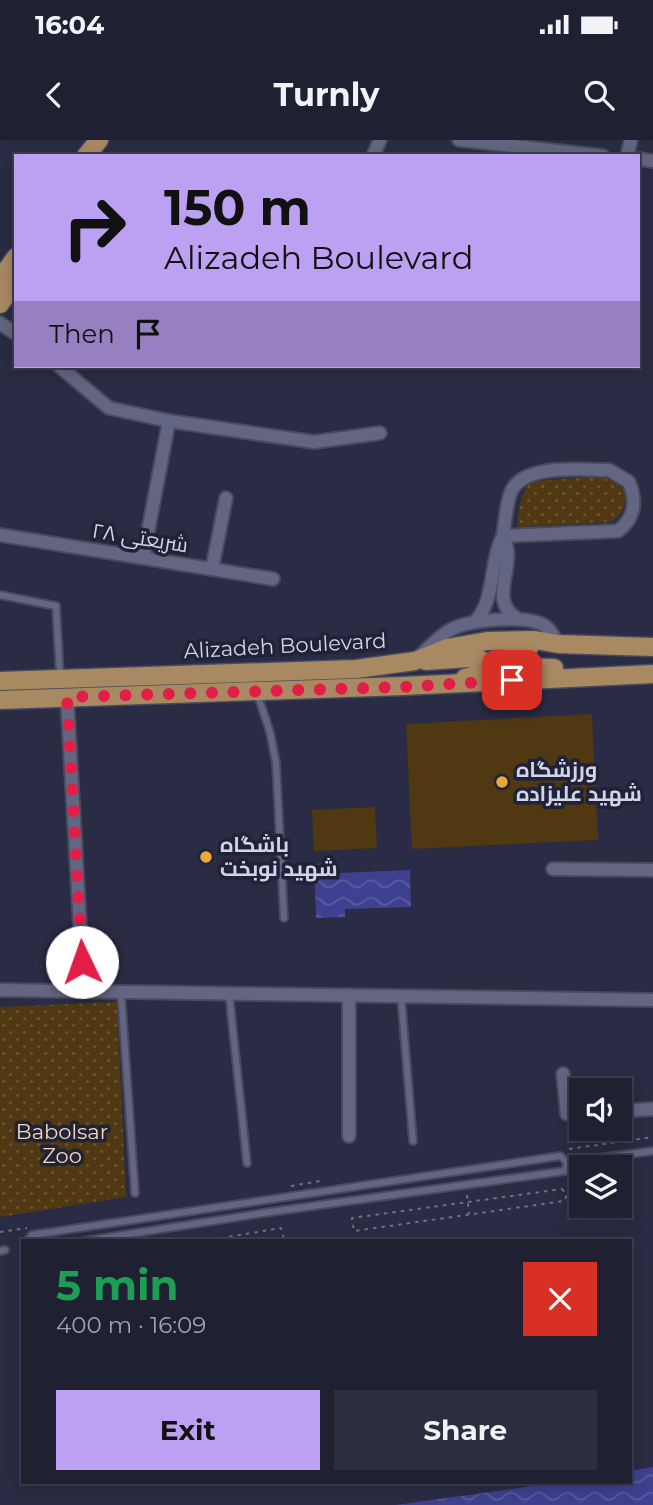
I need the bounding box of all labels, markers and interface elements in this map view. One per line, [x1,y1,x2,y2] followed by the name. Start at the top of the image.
[35,9,104,41] text: 16:04
[274,75,379,114] text: Turnly
[35,76,73,114] icon: back
[580,76,618,114] icon: search
[164,178,311,237] text: 150 m
[49,182,140,273] icon: right
[164,238,473,277] text: Alizadeh Boulevard
[129,315,167,353] icon: arrive
[49,318,115,350] text: Then
[90,518,190,558] street label: شریعتی ۲۸
[183,628,387,663] street label: Alizadeh Boulevard
[482,650,542,710] pin
[493,661,531,699] icon: arrive
[516,757,642,807] place label: ورزشگاه شهید علیزاده
[494,774,510,790] marker: ورزشگاه شهید علیزاده
[220,832,338,882] place label: باشگاه شهید نوبخت
[198,849,214,865] marker: باشگاه شهید نوبخت
[45,925,119,999] position arrow
[569,1078,632,1218] map controls
[569,1078,632,1141] button: sound
[16,1119,108,1168] park label: Babolsar Zoo
[569,1155,632,1218] button: layers
[56,1259,179,1311] text: 5 min
[523,1262,597,1336] button: close
[56,1311,206,1339] text: 400 m · 16:09
[56,1390,320,1470] button: Exit
[334,1390,597,1470] button: Share

